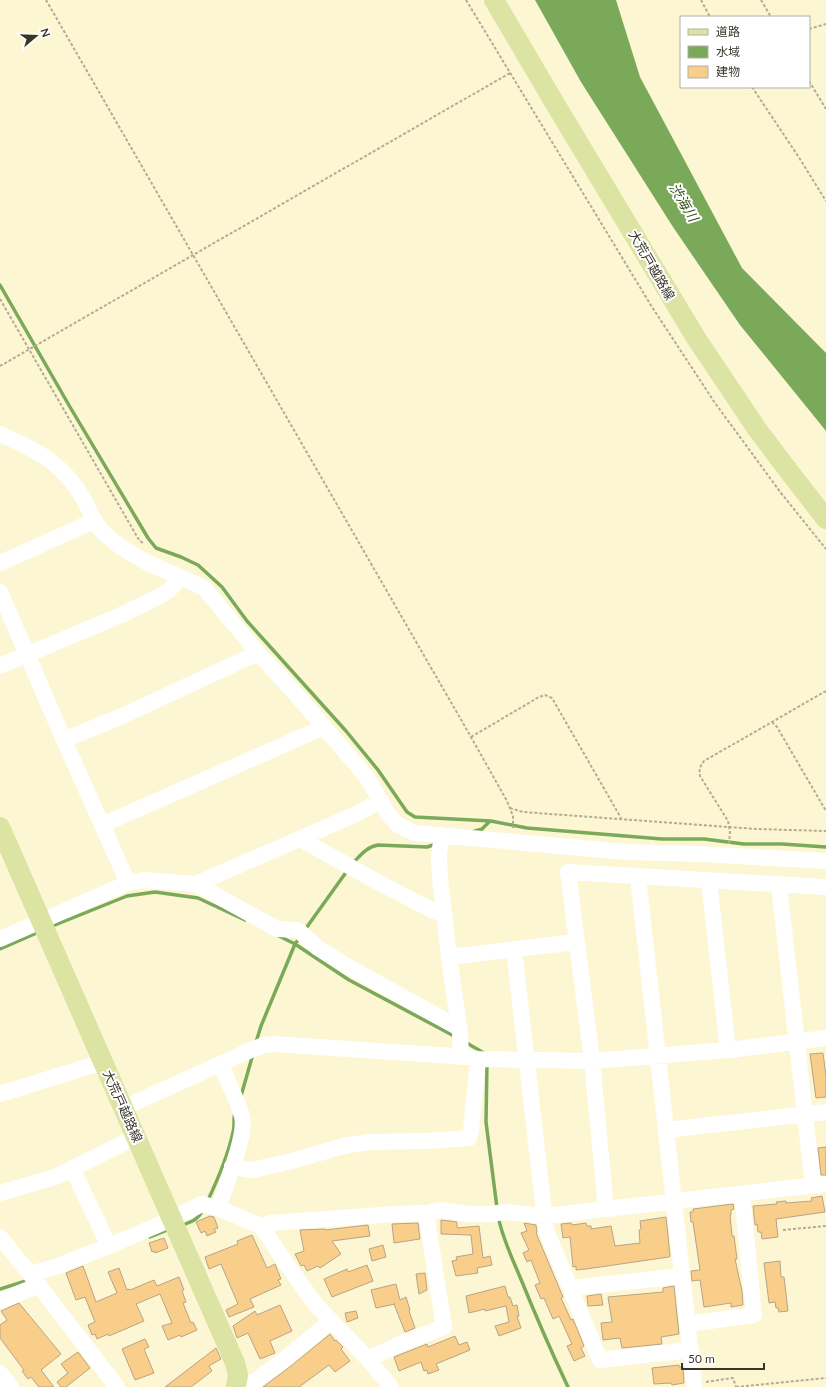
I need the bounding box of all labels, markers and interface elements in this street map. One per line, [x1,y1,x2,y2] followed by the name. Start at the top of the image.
[16,16,56,56] north arrow
[680,16,810,88] legend
[716,24,740,39] text: 道路
[38,26,53,39] text: N
[716,44,740,59] text: 水域
[716,64,740,79] text: 建物
[666,180,703,226] water label: 渋海川
[626,227,678,303] street label: 大荒戸越路線
[100,1067,146,1145] street label: 大荒戸越路線
[682,1345,764,1371] scale bar
[688,1351,715,1366] text: 50 m

